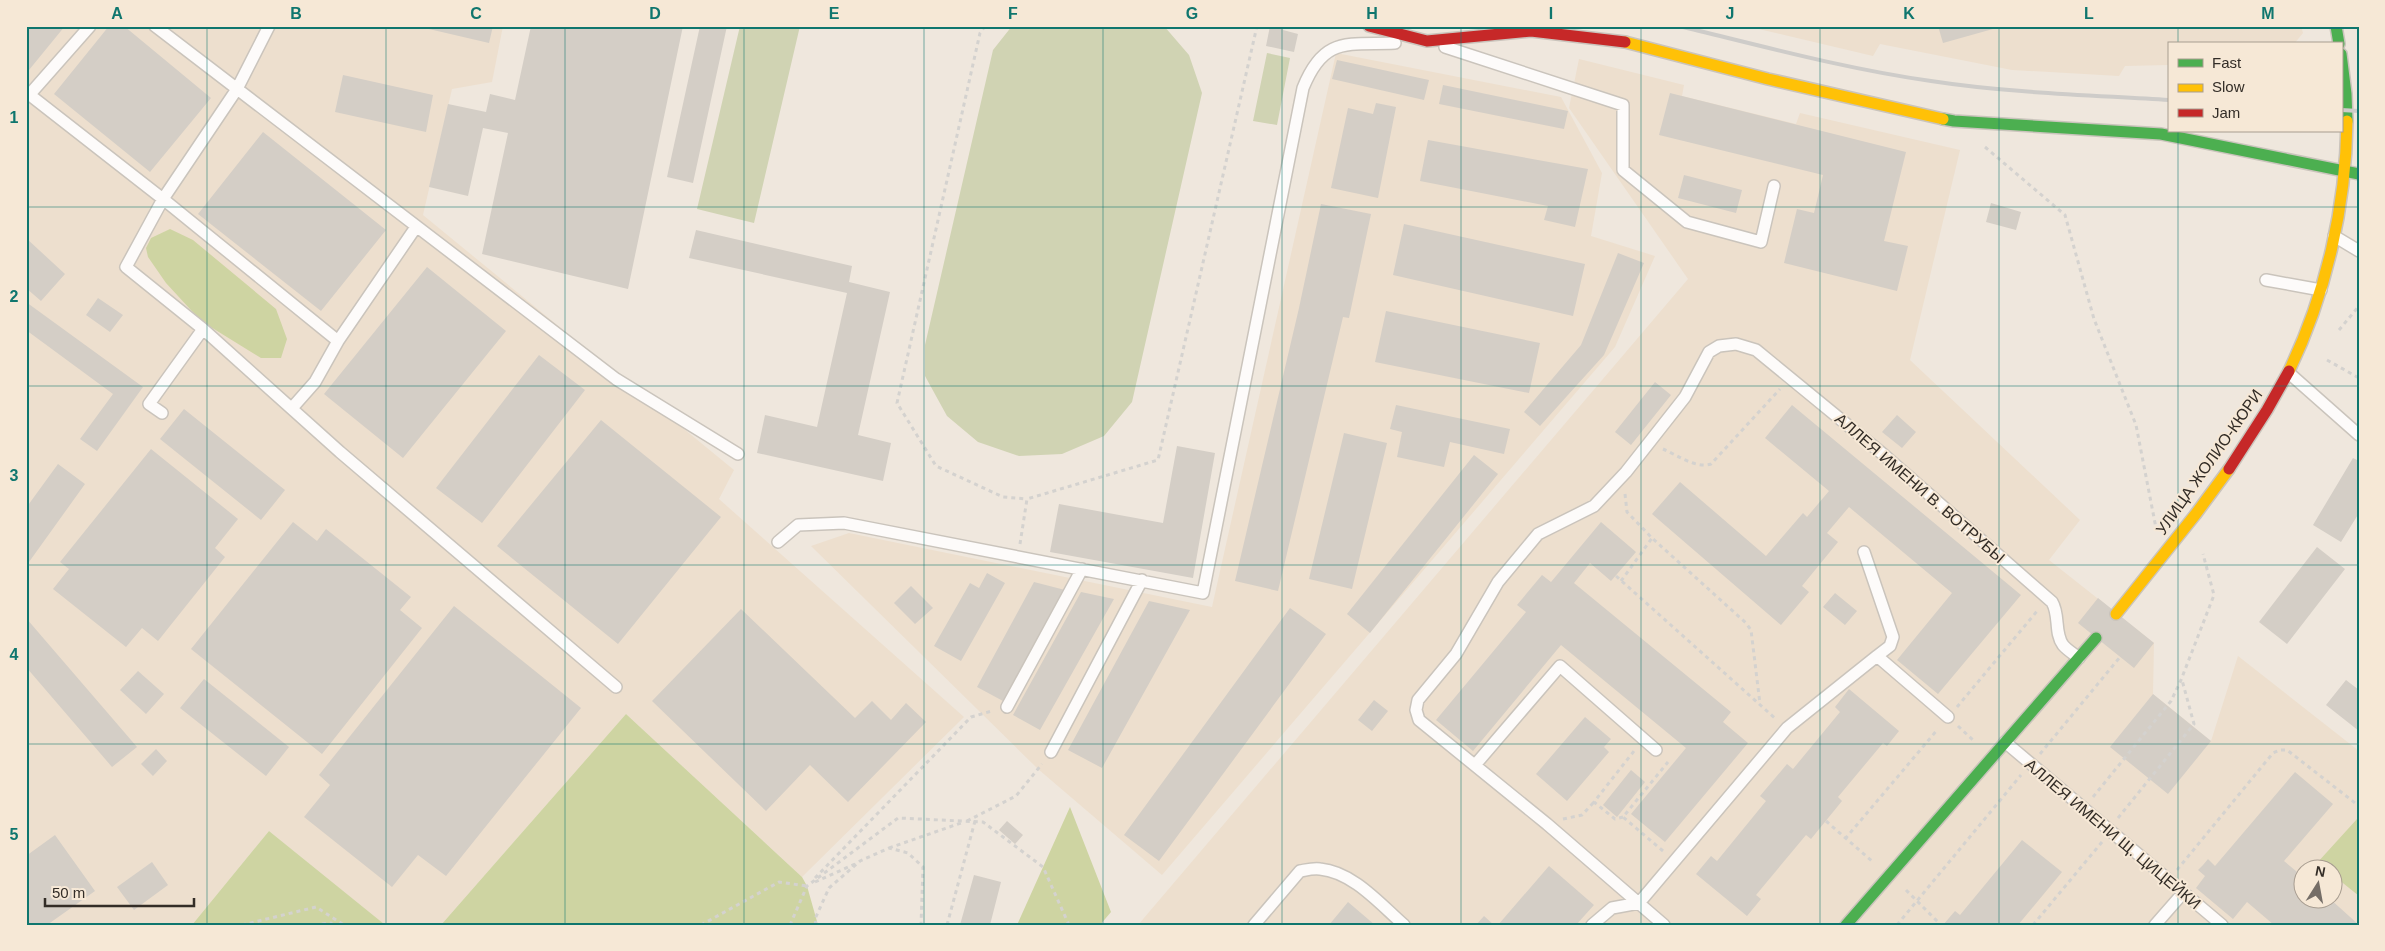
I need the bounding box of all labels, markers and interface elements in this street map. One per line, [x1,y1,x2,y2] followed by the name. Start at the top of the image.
[111,5,123,22] text: A
[290,5,302,22] text: B
[470,5,482,22] text: C
[649,5,661,22] text: D
[829,5,840,22] text: E
[1008,5,1018,22] text: F
[1186,5,1198,22] text: G
[1366,5,1378,22] text: H
[1549,5,1553,22] text: I
[1726,5,1734,22] text: J
[1903,5,1915,22] text: K
[2084,5,2094,22] text: L
[2261,5,2275,22] text: M
[2168,42,2342,132] legend
[2212,54,2242,71] text: Fast
[2212,78,2245,95] text: Slow
[2212,104,2240,121] text: Jam
[10,109,19,126] text: 1
[10,288,19,305] text: 2
[2153,386,2265,538] street label: УЛИЦА ЖОЛИО-КЮРИ
[1832,410,2008,566] street label: АЛЛЕЯ ИМЕНИ В. ВОТРУБЫ
[10,467,19,484] text: 3
[10,646,19,663] text: 4
[2022,755,2205,912] street label: АЛЛЕЯ ИМЕНИ Щ. ЦИЦЕЙКИ
[10,826,19,843] text: 5
[2292,858,2342,908] north arrow
[2314,862,2327,880] text: N
[45,876,194,908] scale bar
[52,884,85,901] text: 50 m

